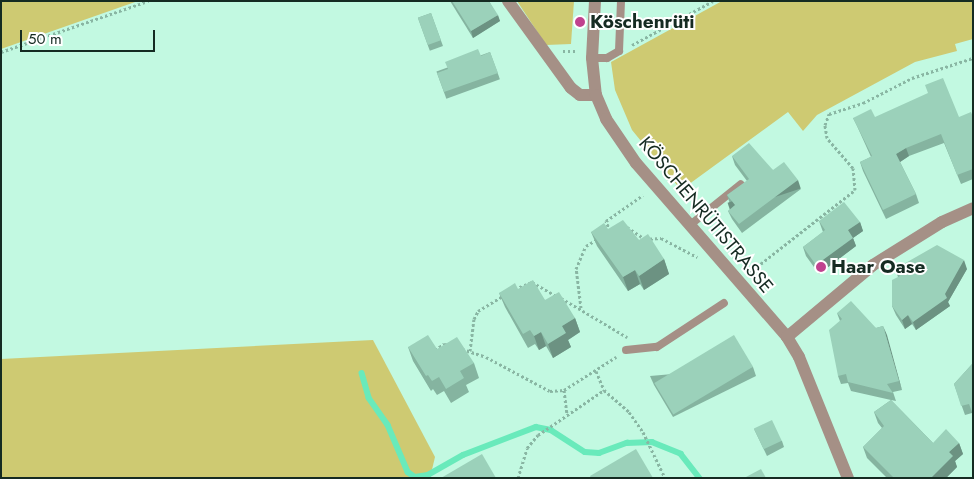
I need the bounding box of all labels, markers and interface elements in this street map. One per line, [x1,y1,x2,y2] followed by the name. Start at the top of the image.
[590,11,695,33] place label: Köschenrüti
[574,16,586,28] marker: Köschenrüti
[22,20,158,52] scale bar
[28,28,62,50] text: 50 m
[634,132,778,298] street label: KÖSCHENRÜTISTRASSE
[831,256,925,278] place label: Haar Oase
[815,261,827,273] marker: Haar Oase

